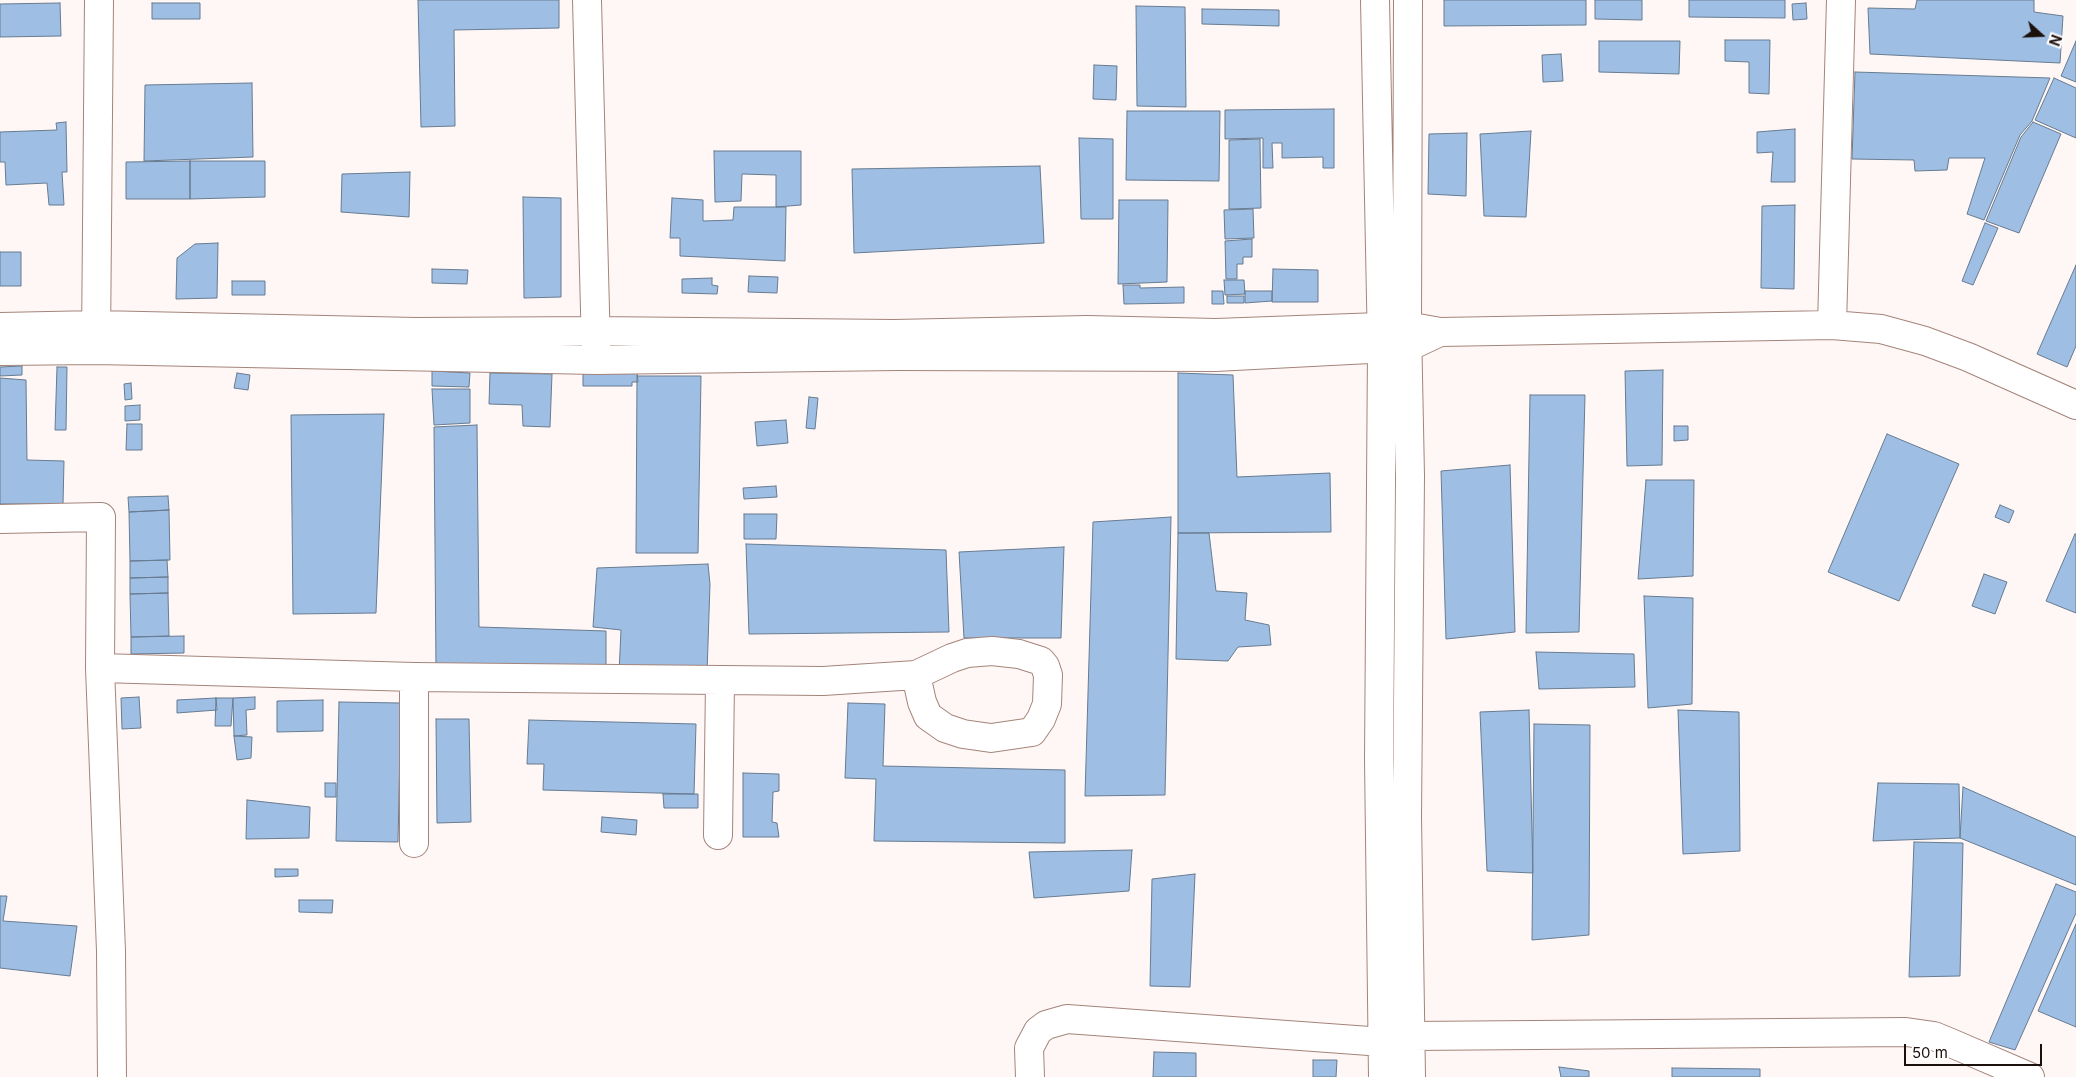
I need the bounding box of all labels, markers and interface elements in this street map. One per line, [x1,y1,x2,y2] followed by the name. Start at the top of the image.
[2016,10,2066,60] north arrow
[2046,32,2065,48] text: N
[1906,1034,2044,1066] scale bar
[1912,1043,1948,1062] text: 50 m

